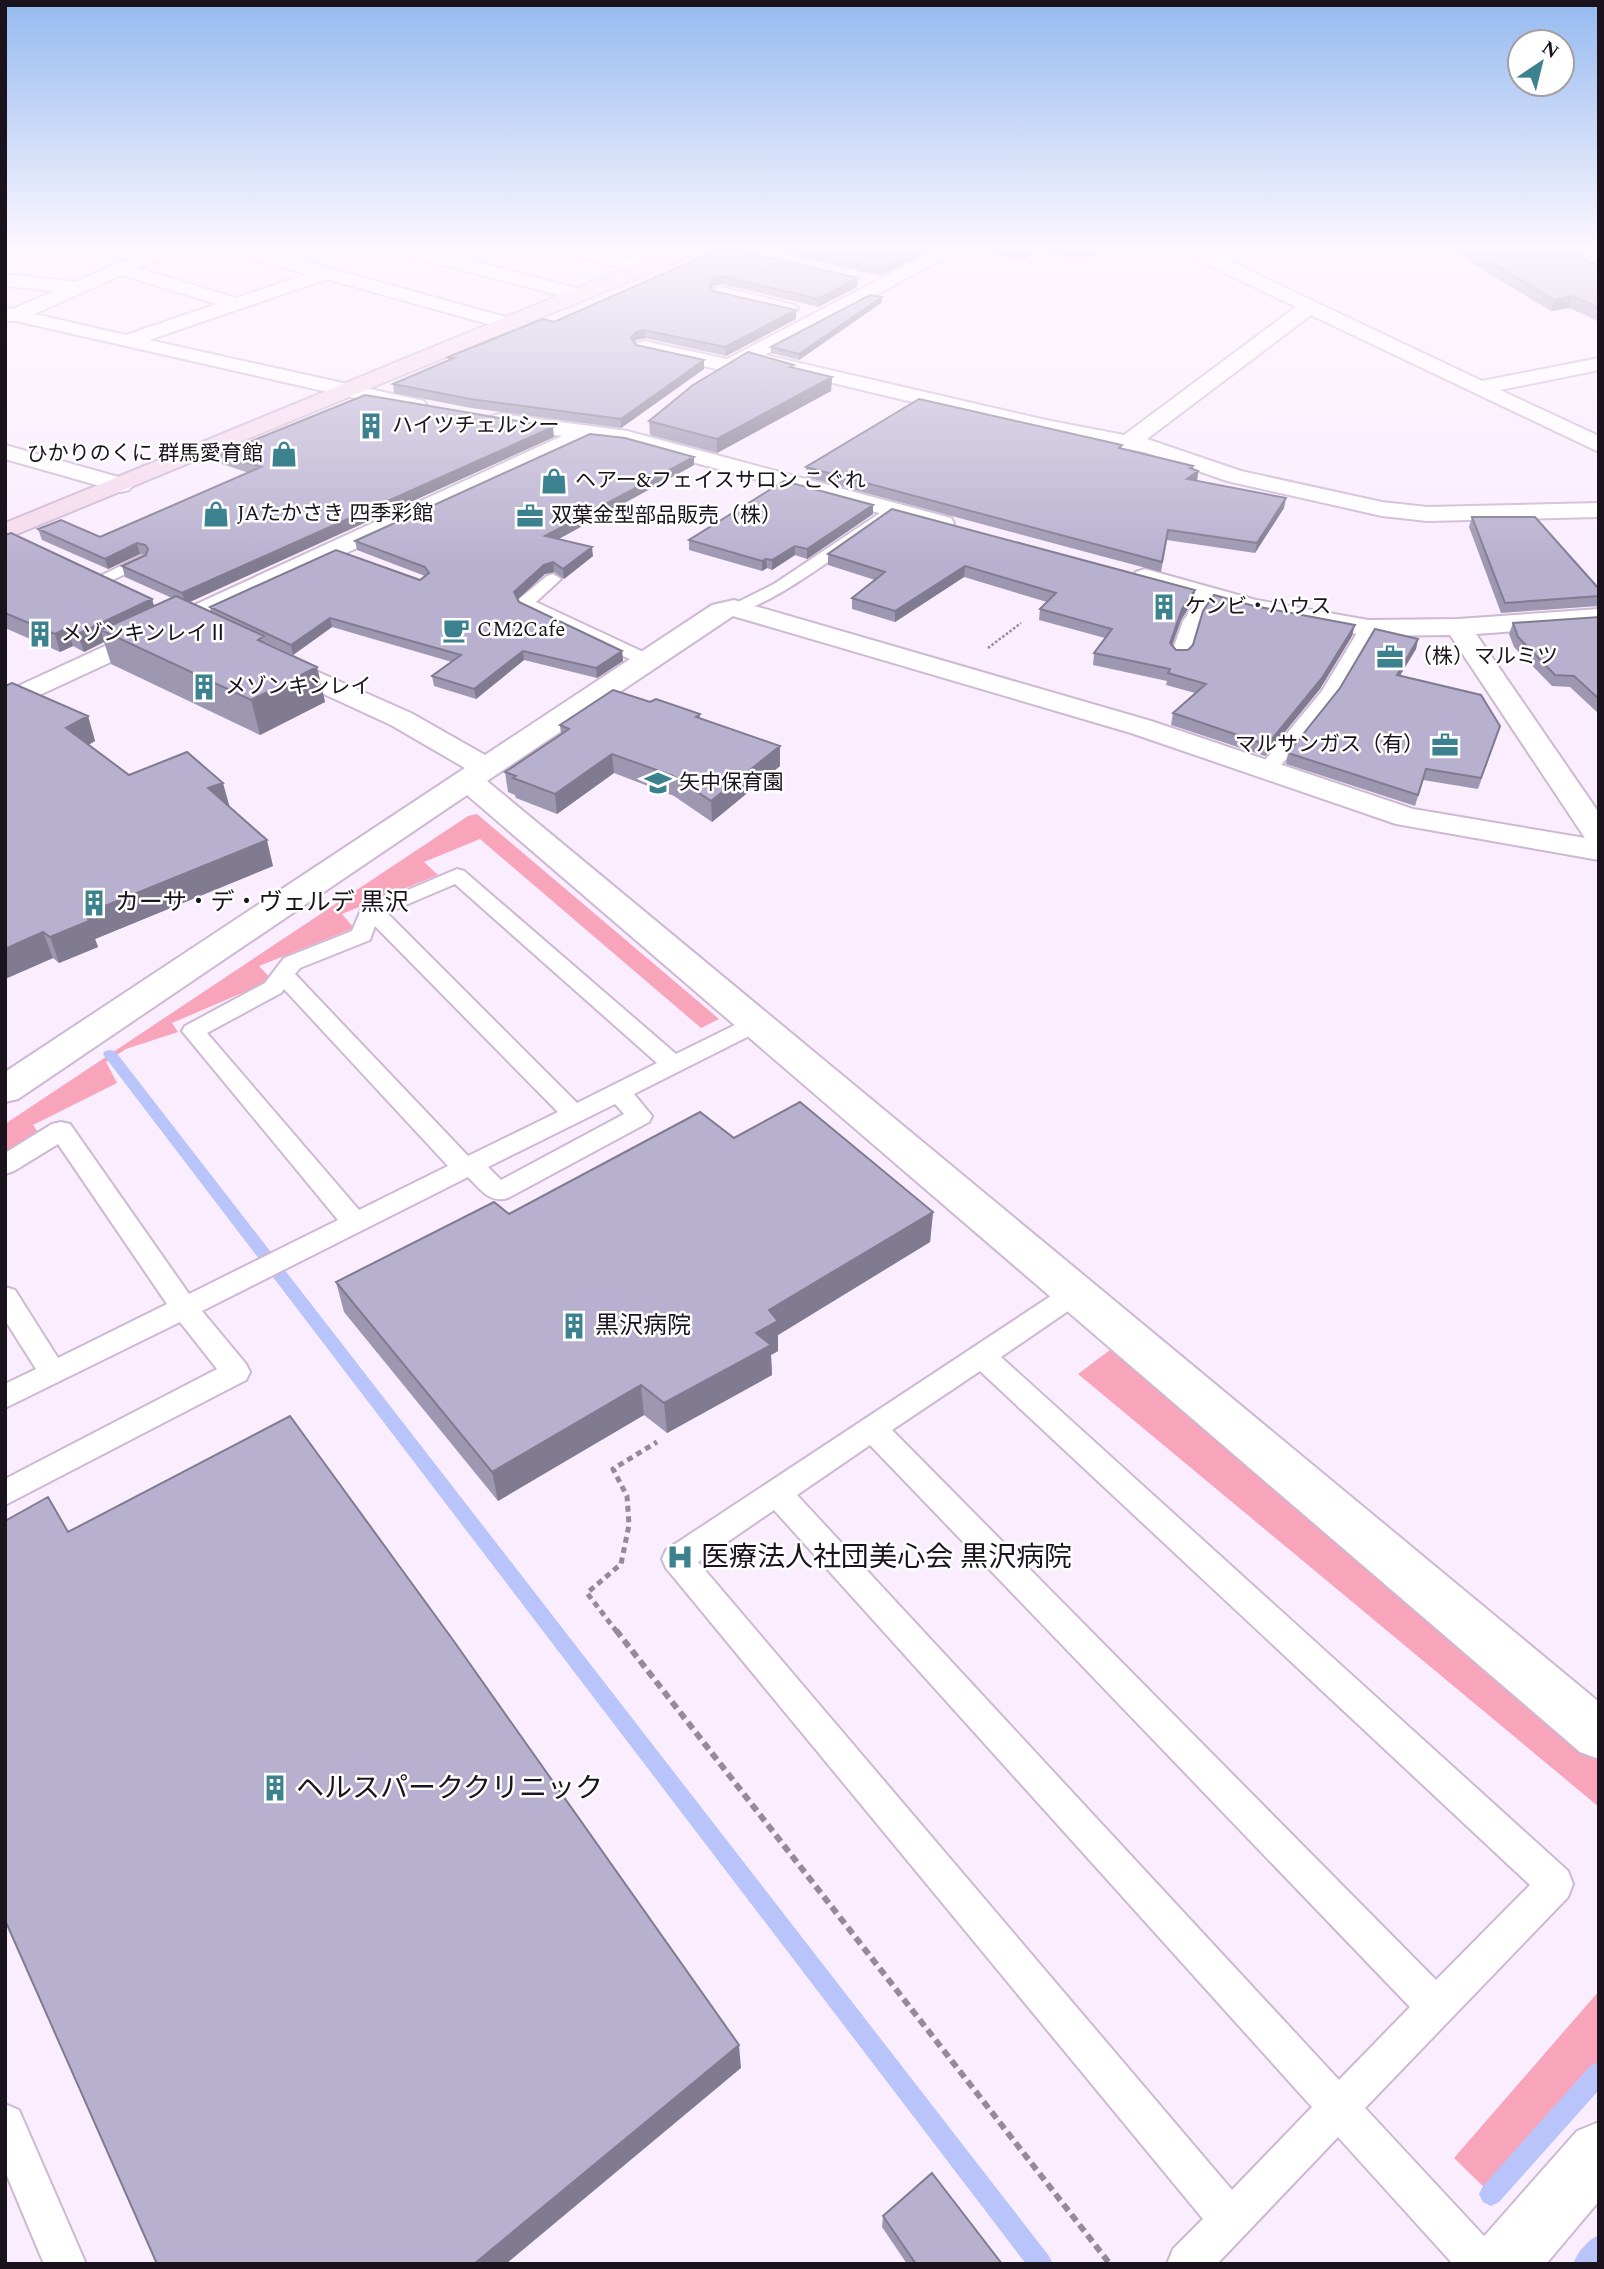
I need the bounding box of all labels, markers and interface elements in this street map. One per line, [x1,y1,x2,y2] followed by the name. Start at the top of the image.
[1506,28,1576,98] north arrow
[1535,34,1565,67] text: N
[392,410,560,442] place label: ハイツチェルシー
[356,411,386,441] building icon: ハイツチェルシー
[27,438,263,470] place label: ひかりのくに 群馬愛育館
[269,439,299,469] shop icon: ひかりのくに 群馬愛育館
[575,465,866,497] place label: ヘアー&フェイスサロン こぐれ
[539,466,569,496] shop icon: ヘアー&フェイスサロン こぐれ
[237,498,433,530] place label: JAたかさき 四季彩館
[201,499,231,529] shop icon: JAたかさき 四季彩館
[551,500,782,532] place label: 双葉金型部品販売（株）
[515,501,545,531] office icon: 双葉金型部品販売（株）
[1185,591,1331,623] place label: ケンビ・ハウス
[1149,592,1179,622] building icon: ケンビ・ハウス
[477,614,566,646] place label: CM2Cafe
[441,615,471,645] cafe icon: CM2Cafe
[61,618,228,650] place label: メゾンキンレイⅡ
[25,619,55,649] building icon: メゾンキンレイⅡ
[1411,641,1558,673] place label: （株）マルミツ
[1375,642,1405,672] office icon: （株）マルミツ
[225,671,371,703] place label: メゾンキンレイ
[189,672,219,702] building icon: メゾンキンレイ
[1235,729,1424,761] place label: マルサンガス（有）
[1430,730,1460,760] office icon: マルサンガス（有）
[679,767,784,799] place label: 矢中保育園
[643,768,673,798] school or university icon: 矢中保育園
[115,885,409,921] place label: カーサ・デ・ヴェルデ 黒沢
[79,888,109,918] building icon: カーサ・デ・ヴェルデ 黒沢
[595,1308,691,1344] place label: 黒沢病院
[559,1311,589,1341] building icon: 黒沢病院
[701,1536,1072,1579] place label: 医療法人社団美心会 黒沢病院
[665,1542,695,1572] hospital icon: 医療法人社団美心会 黒沢病院
[296,1767,603,1810] place label: ヘルスパーククリニック
[260,1773,290,1803] building icon: ヘルスパーククリニック

